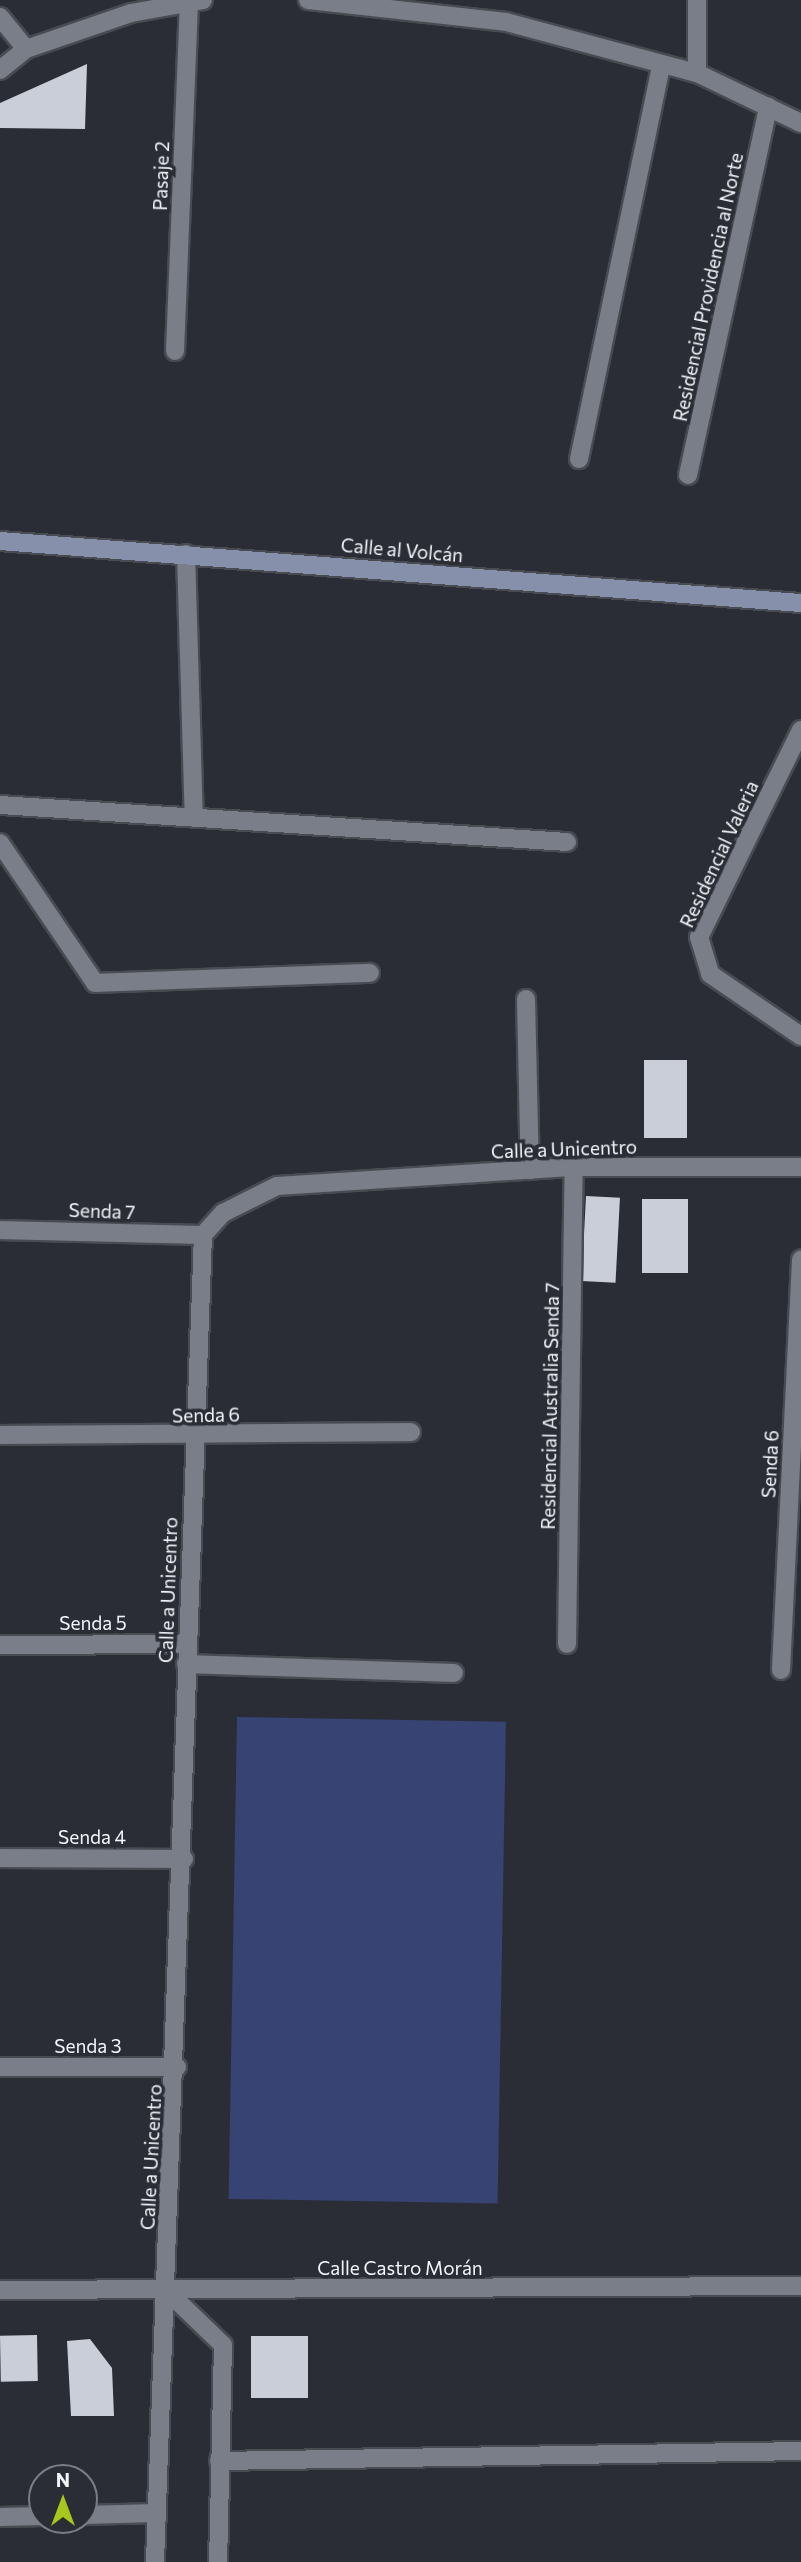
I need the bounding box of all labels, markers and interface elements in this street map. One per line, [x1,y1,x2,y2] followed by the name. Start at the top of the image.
[148,141,174,211] street label: Pasaje 2
[668,151,748,423] street label: Residencial Providencia al Norte
[340,533,464,567] street label: Calle al Volcán
[675,777,763,931] street label: Residencial Valeria
[491,1135,637,1163] street label: Calle a Unicentro
[68,1198,136,1224] street label: Senda 7
[536,1282,564,1530] street label: Residencial Australia Senda 7
[172,1403,240,1427] street label: Senda 6
[757,1429,783,1499] street label: Senda 6
[154,1517,182,1663] street label: Calle a Unicentro
[59,1612,127,1634] street label: Senda 5
[58,1826,126,1848] street label: Senda 4
[54,2035,122,2057] street label: Senda 3
[136,2083,166,2231] street label: Calle a Unicentro
[317,2257,483,2279] street label: Calle Castro Morán
[28,2464,98,2534] north arrow
[56,2468,70,2491] text: N

